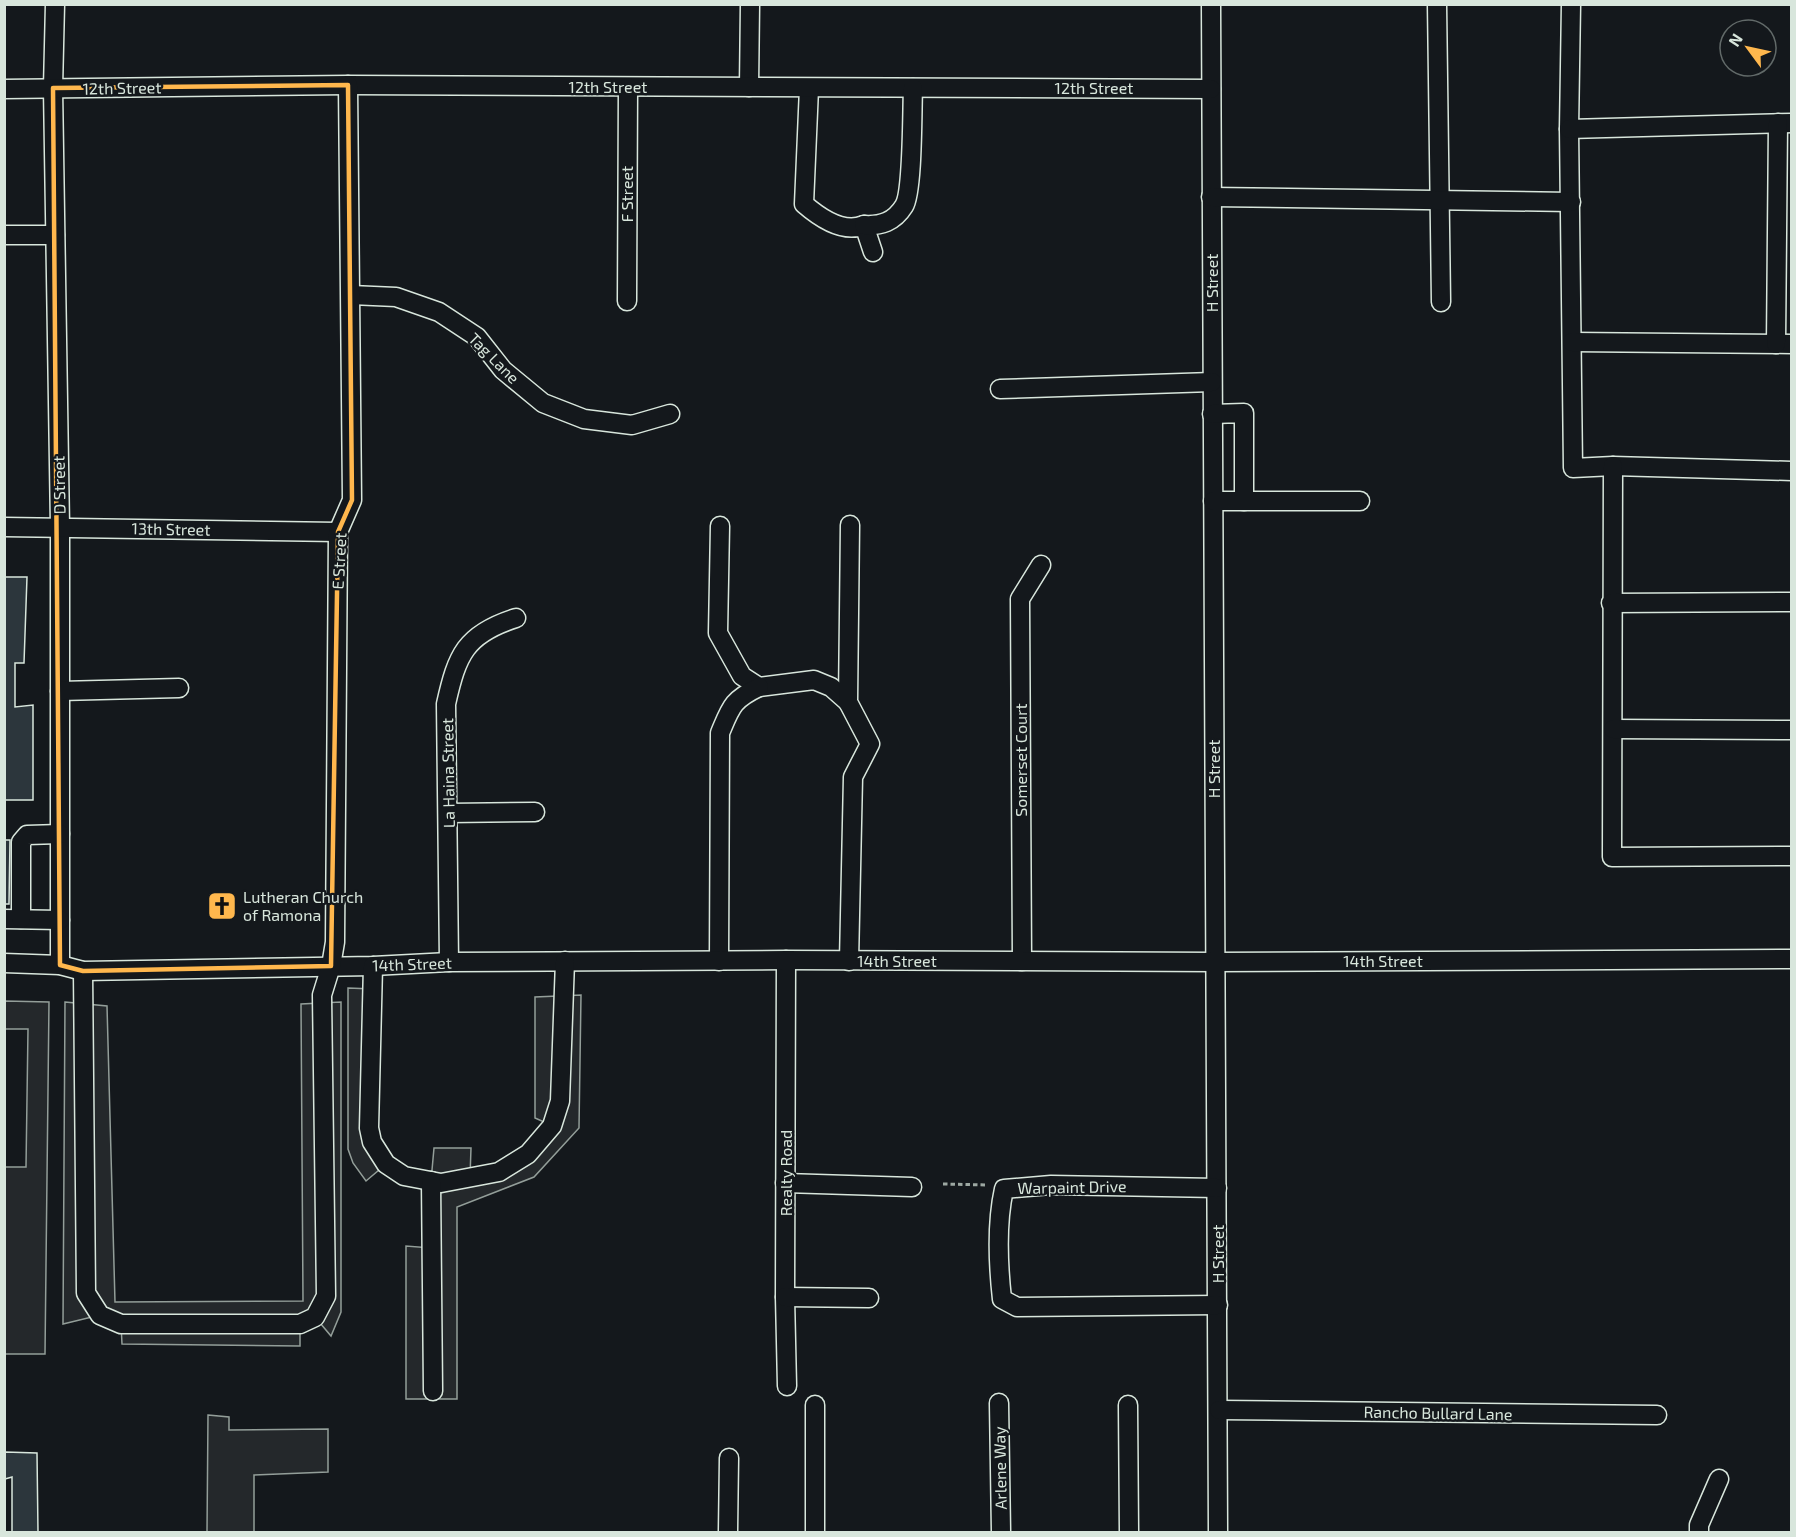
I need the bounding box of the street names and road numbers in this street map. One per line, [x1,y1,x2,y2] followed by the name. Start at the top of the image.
[82,77,162,98] street label: 12th Street
[569,77,647,96] street label: 12th Street
[1055,78,1133,97] street label: 12th Street
[617,166,636,222] street label: F Street
[1202,254,1221,312] street label: H Street
[465,328,524,387] street label: Tag Lane
[48,456,69,514] street label: D Street
[131,518,211,539] street label: 13th Street
[328,532,349,590] street label: E Street
[1011,703,1030,817] street label: Somerset Court
[437,718,458,828] street label: La Haina Street
[1204,740,1223,798] street label: H Street
[857,951,937,970] street label: 14th Street
[1343,951,1423,970] street label: 14th Street
[372,953,452,974] street label: 14th Street
[776,1130,795,1216] street label: Realty Road
[1017,1176,1127,1197] street label: Warpaint Drive
[1208,1225,1227,1283] street label: H Street
[1363,1402,1513,1423] street label: Rancho Bullard Lane
[989,1426,1010,1510] street label: Arlene Way

